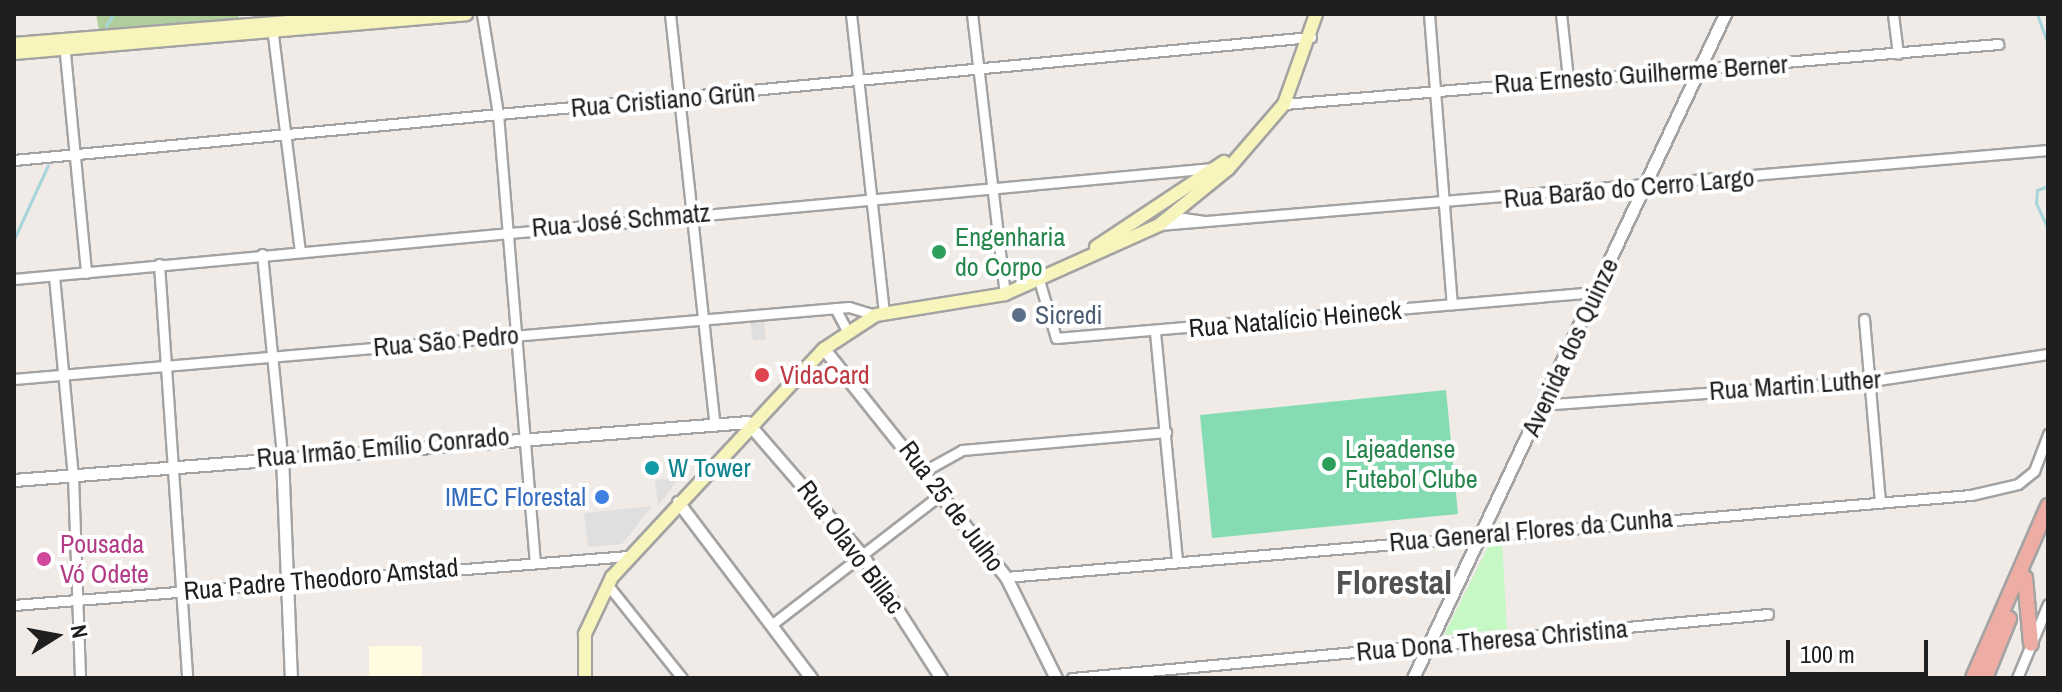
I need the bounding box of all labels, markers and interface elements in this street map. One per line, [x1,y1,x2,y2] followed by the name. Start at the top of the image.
[1493,48,1789,100] street label: Rua Ernesto Guilherme Berner
[570,76,756,124] street label: Rua Cristiano Grün
[1502,162,1756,214] street label: Rua Barão do Cerro Largo
[531,197,711,243] street label: Rua José Schmatz
[955,221,1065,282] place label: Engenharia do Corpo
[930,243,948,261] marker: Engenharia do Corpo
[1515,253,1625,441] street label: Avenida dos Quinze
[1187,294,1403,344] street label: Rua Natalício Heineck
[1035,299,1103,331] place label: Sicredi
[1010,306,1028,324] marker: Sicredi
[372,319,520,363] street label: Rua São Pedro
[780,359,870,391] place label: VidaCard
[1708,363,1882,407] street label: Rua Martin Luther
[751,364,773,386] marker: VidaCard
[255,420,511,474] street label: Rua Irmão Emílio Conrado
[1345,433,1478,494] place label: Lajeadense Futebol Clube
[893,435,1011,577] street label: Rua 25 de Julho
[668,452,751,484] place label: W Tower
[1320,455,1338,473] marker: Lajeadense Futebol Clube
[643,459,661,477] marker: W Tower
[791,474,911,620] street label: Rua Olavo Billac
[445,481,586,513] place label: IMEC Florestal
[593,488,611,506] marker: IMEC Florestal
[1388,502,1674,558] street label: Rua General Flores da Cunha
[60,528,149,590] place label: Pousada Vó Odete
[35,550,53,568] marker: Pousada Vó Odete
[182,551,460,607] street label: Rua Padre Theodoro Amstad
[1336,563,1452,603] district label: Florestal
[16,596,96,676] north arrow
[1355,613,1629,667] street label: Rua Dona Theresa Christina
[64,622,96,641] text: N
[1790,624,1932,674] scale bar
[1800,638,1855,670] text: 100 m

